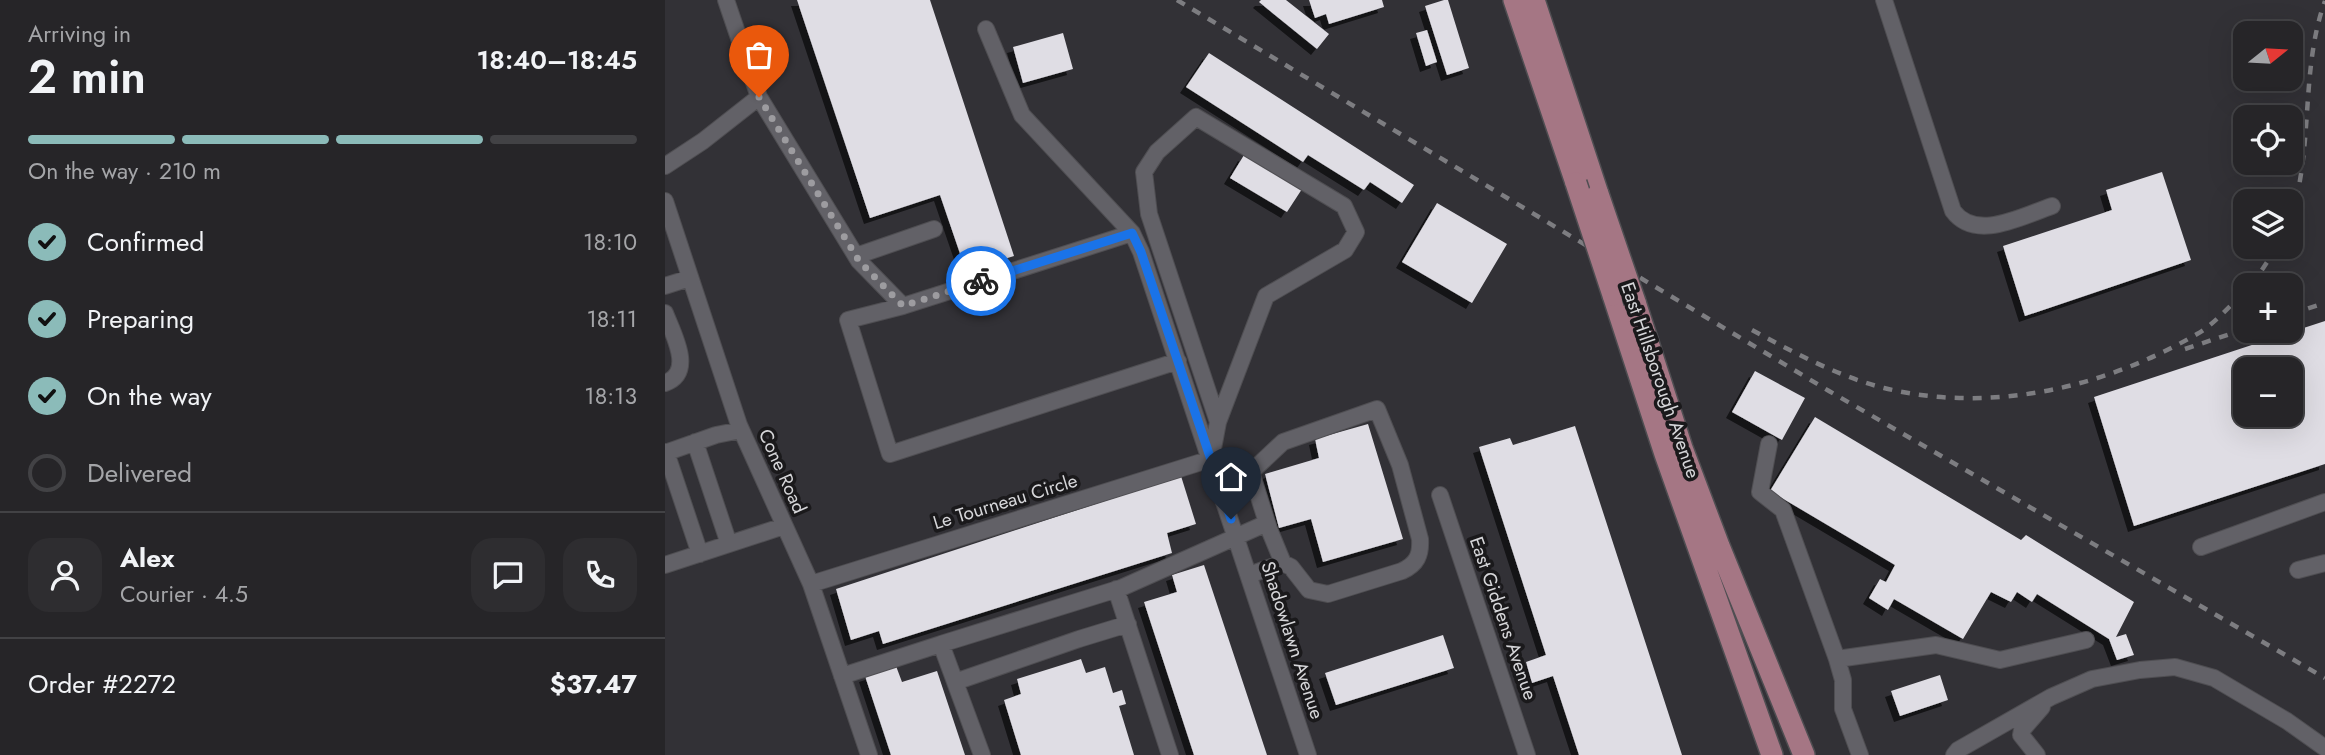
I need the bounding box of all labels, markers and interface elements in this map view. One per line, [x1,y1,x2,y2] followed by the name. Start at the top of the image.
[28,17,131,51] text: Arriving in
[2233,21,2303,91] north arrow
[2233,21,2303,427] map controls
[729,25,789,97] pin
[740,36,778,74] icon: bag
[477,41,637,79] text: 18:40–18:45
[28,44,146,110] text: 2 min
[2233,105,2303,175] button: locate
[28,154,221,188] text: On the way · 210 m
[2233,189,2303,259] button: layers
[28,223,66,261] icon: check
[87,223,204,261] text: Confirmed
[583,225,637,259] text: 18:10
[946,246,1016,316] courier
[962,262,1000,300] icon: bike
[2233,273,2303,343] button: +
[1614,278,1707,482] street label: East Hillsborough Avenue
[28,300,66,338] icon: check
[87,300,194,338] text: Preparing
[586,302,637,336] text: 18:11
[2233,357,2303,427] button: −
[28,377,66,415] icon: check
[87,377,212,415] text: On the way
[584,379,637,413] text: 18:13
[752,425,813,518] street label: Cone Road
[1201,447,1261,519] pin
[87,454,192,492] text: Delivered
[1212,458,1250,496] icon: home
[930,467,1081,536] street label: Le Tourneau Circle
[1463,533,1544,704] street label: East Giddens Avenue
[28,538,102,612] button: person
[471,538,545,612] button: chat
[563,538,637,612] button: phone
[120,539,174,577] text: Alex
[1254,558,1331,723] street label: Shadowlawn Avenue
[120,577,248,611] text: Courier · 4.5
[28,665,176,703] text: Order #2272
[550,665,637,703] text: $37.47

